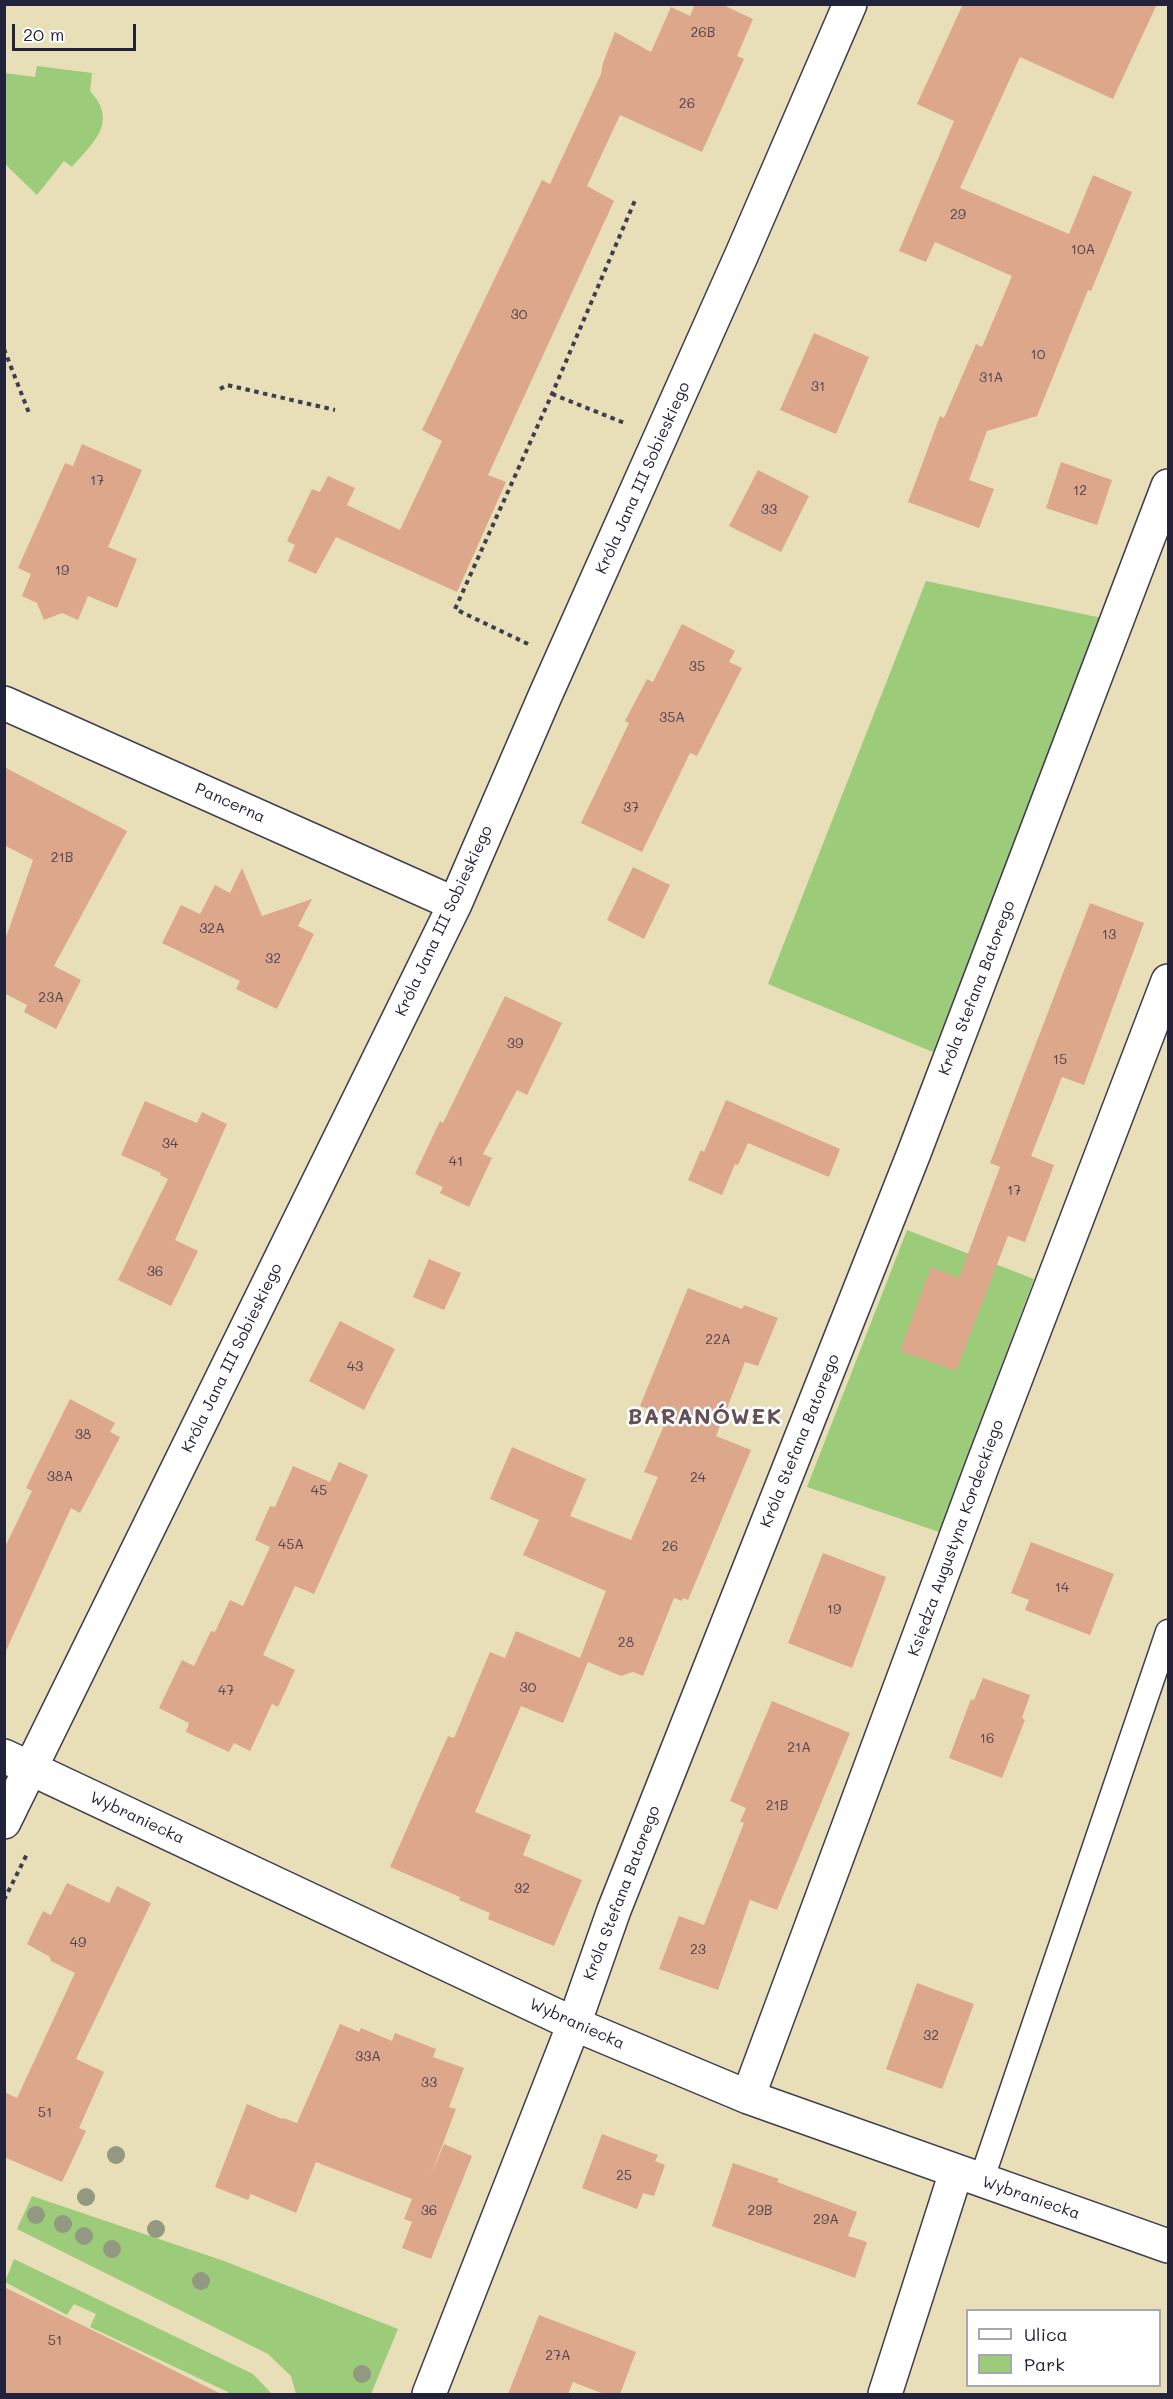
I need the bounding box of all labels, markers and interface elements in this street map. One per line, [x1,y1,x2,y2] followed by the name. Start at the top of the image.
[15,12,140,50] scale bar
[23,22,64,46] text: 20 m
[691,25,715,41] house number: 26B
[679,96,695,112] house number: 26
[950,207,966,223] house number: 29
[1071,242,1095,258] house number: 10A
[511,307,527,323] house number: 30
[1031,347,1045,363] house number: 10
[979,370,1003,386] house number: 31A
[592,379,694,577] street label: Króla Jana III Sobieskiego
[811,379,825,395] house number: 31
[90,473,104,489] house number: 17
[1073,483,1087,499] house number: 12
[761,502,777,518] house number: 33
[55,563,69,579] house number: 19
[689,659,705,675] house number: 35
[659,710,685,726] house number: 35A
[192,779,268,827] street label: Pancerna
[623,800,639,816] house number: 37
[391,822,497,1020] street label: Króla Jana III Sobieskiego
[51,850,73,866] house number: 21B
[935,898,1019,1078] street label: Króla Stefana Batorego
[199,921,225,937] house number: 32A
[1102,927,1116,943] house number: 13
[265,951,281,967] house number: 32
[38,990,64,1006] house number: 23A
[507,1036,523,1052] house number: 39
[1053,1052,1067,1068] house number: 15
[162,1136,178,1152] house number: 34
[449,1154,463,1170] house number: 41
[1007,1183,1021,1199] house number: 17
[178,1260,286,1456] street label: Króla Jana III Sobieskiego
[147,1264,163,1280] house number: 36
[705,1332,731,1348] house number: 22A
[756,1351,844,1531] street label: Króla Stefana Batorego
[347,1359,363,1375] house number: 43
[627,1404,783,1430] district label: BARANÓWEK
[904,1417,1008,1659] street label: Księdza Augustyna Kordeckiego
[75,1427,91,1443] house number: 38
[47,1469,73,1485] house number: 38A
[690,1470,706,1486] house number: 24
[311,1483,327,1499] house number: 45
[278,1537,304,1553] house number: 45A
[662,1539,678,1555] house number: 26
[1055,1580,1069,1596] house number: 14
[827,1602,841,1618] house number: 19
[618,1635,634,1651] house number: 28
[520,1680,536,1696] house number: 30
[218,1683,234,1699] house number: 47
[980,1731,994,1747] house number: 16
[787,1740,811,1756] house number: 21A
[87,1788,187,1848] street label: Wybraniecka
[766,1798,788,1814] house number: 21B
[580,1803,664,1983] street label: Króla Stefana Batorego
[514,1881,530,1897] house number: 32
[70,1935,86,1951] house number: 49
[690,1942,706,1958] house number: 23
[526,1994,628,2054] street label: Wybraniecka
[923,2028,939,2044] house number: 32
[355,2049,381,2065] house number: 33A
[421,2075,437,2091] house number: 33
[38,2105,52,2121] house number: 51
[616,2168,632,2184] house number: 25
[980,2172,1082,2224] street label: Wybraniecka
[421,2203,437,2219] house number: 36
[748,2203,772,2219] house number: 29B
[813,2212,839,2228] house number: 29A
[966,2309,1161,2387] legend
[1024,2322,1068,2346] text: Ulica
[48,2333,62,2349] house number: 51
[545,2348,571,2364] house number: 27A
[1024,2352,1065,2376] text: Park

